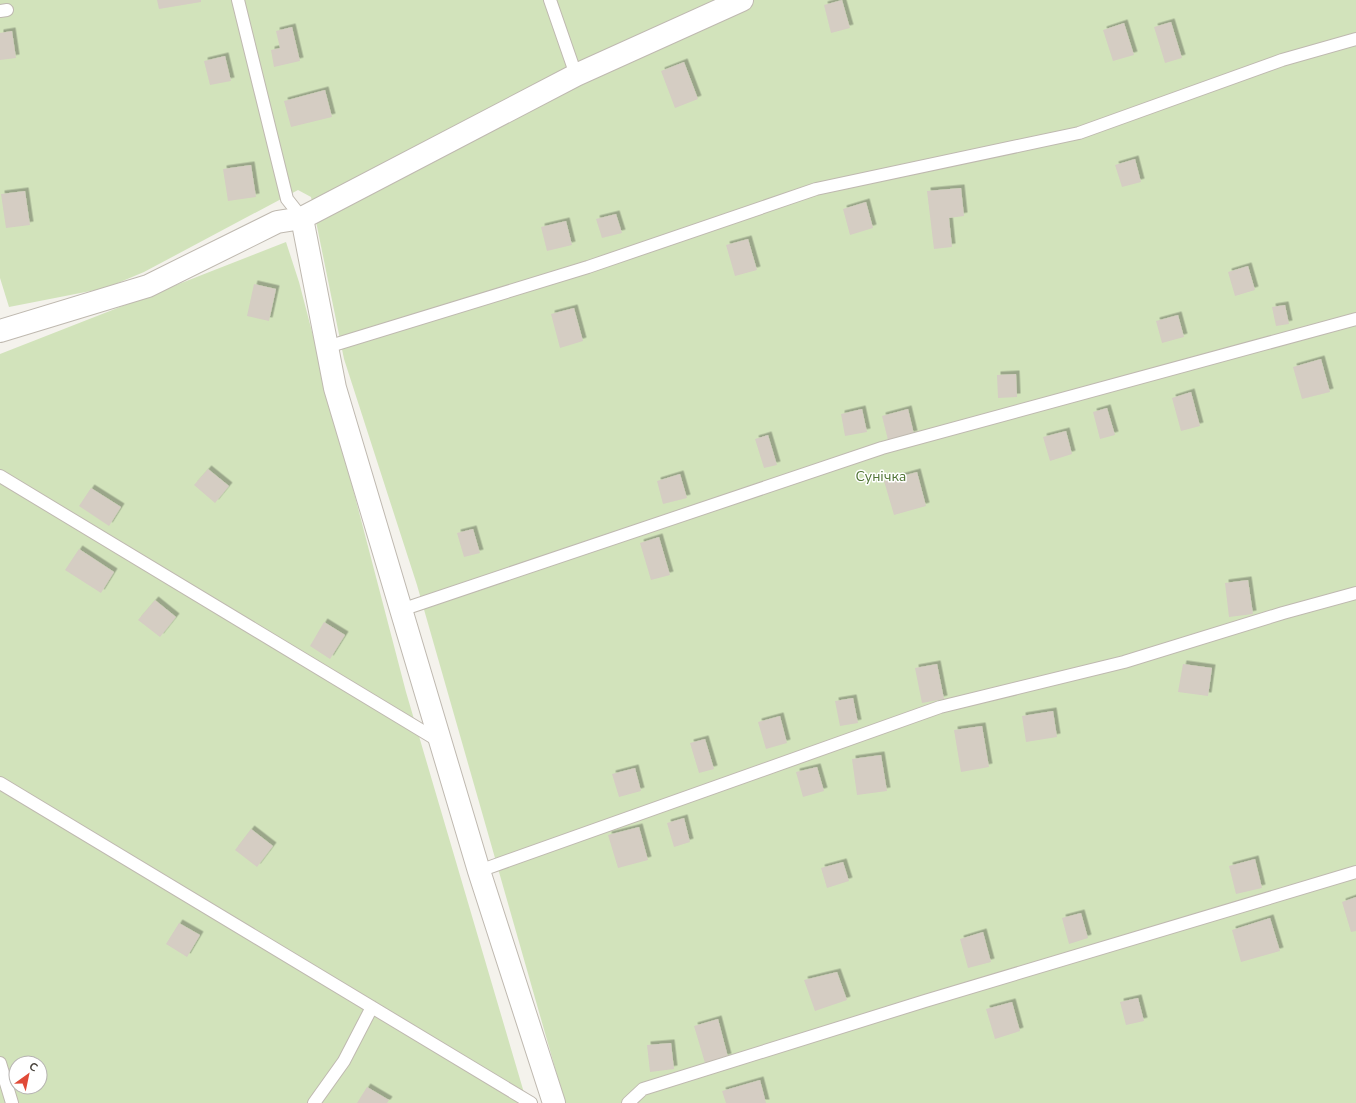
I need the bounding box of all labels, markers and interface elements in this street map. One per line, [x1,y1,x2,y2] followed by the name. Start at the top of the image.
[856,467,906,486] park label: Сунічка
[8,1055,48,1095] north arrow
[26,1059,41,1076] text: С

